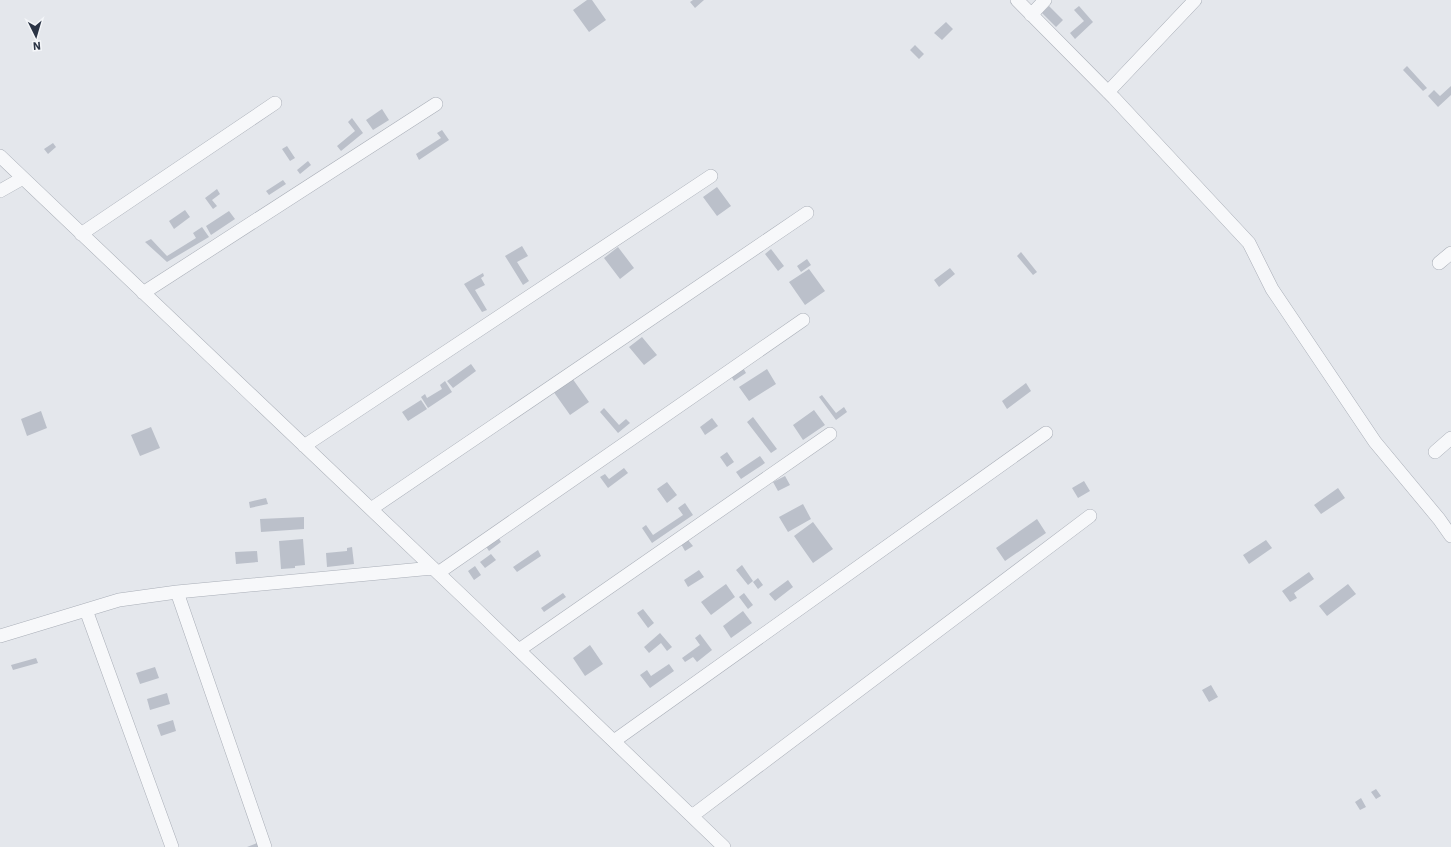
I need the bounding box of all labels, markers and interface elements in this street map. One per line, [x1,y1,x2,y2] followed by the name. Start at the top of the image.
[16,16,56,56] north arrow
[32,39,41,53] text: N

